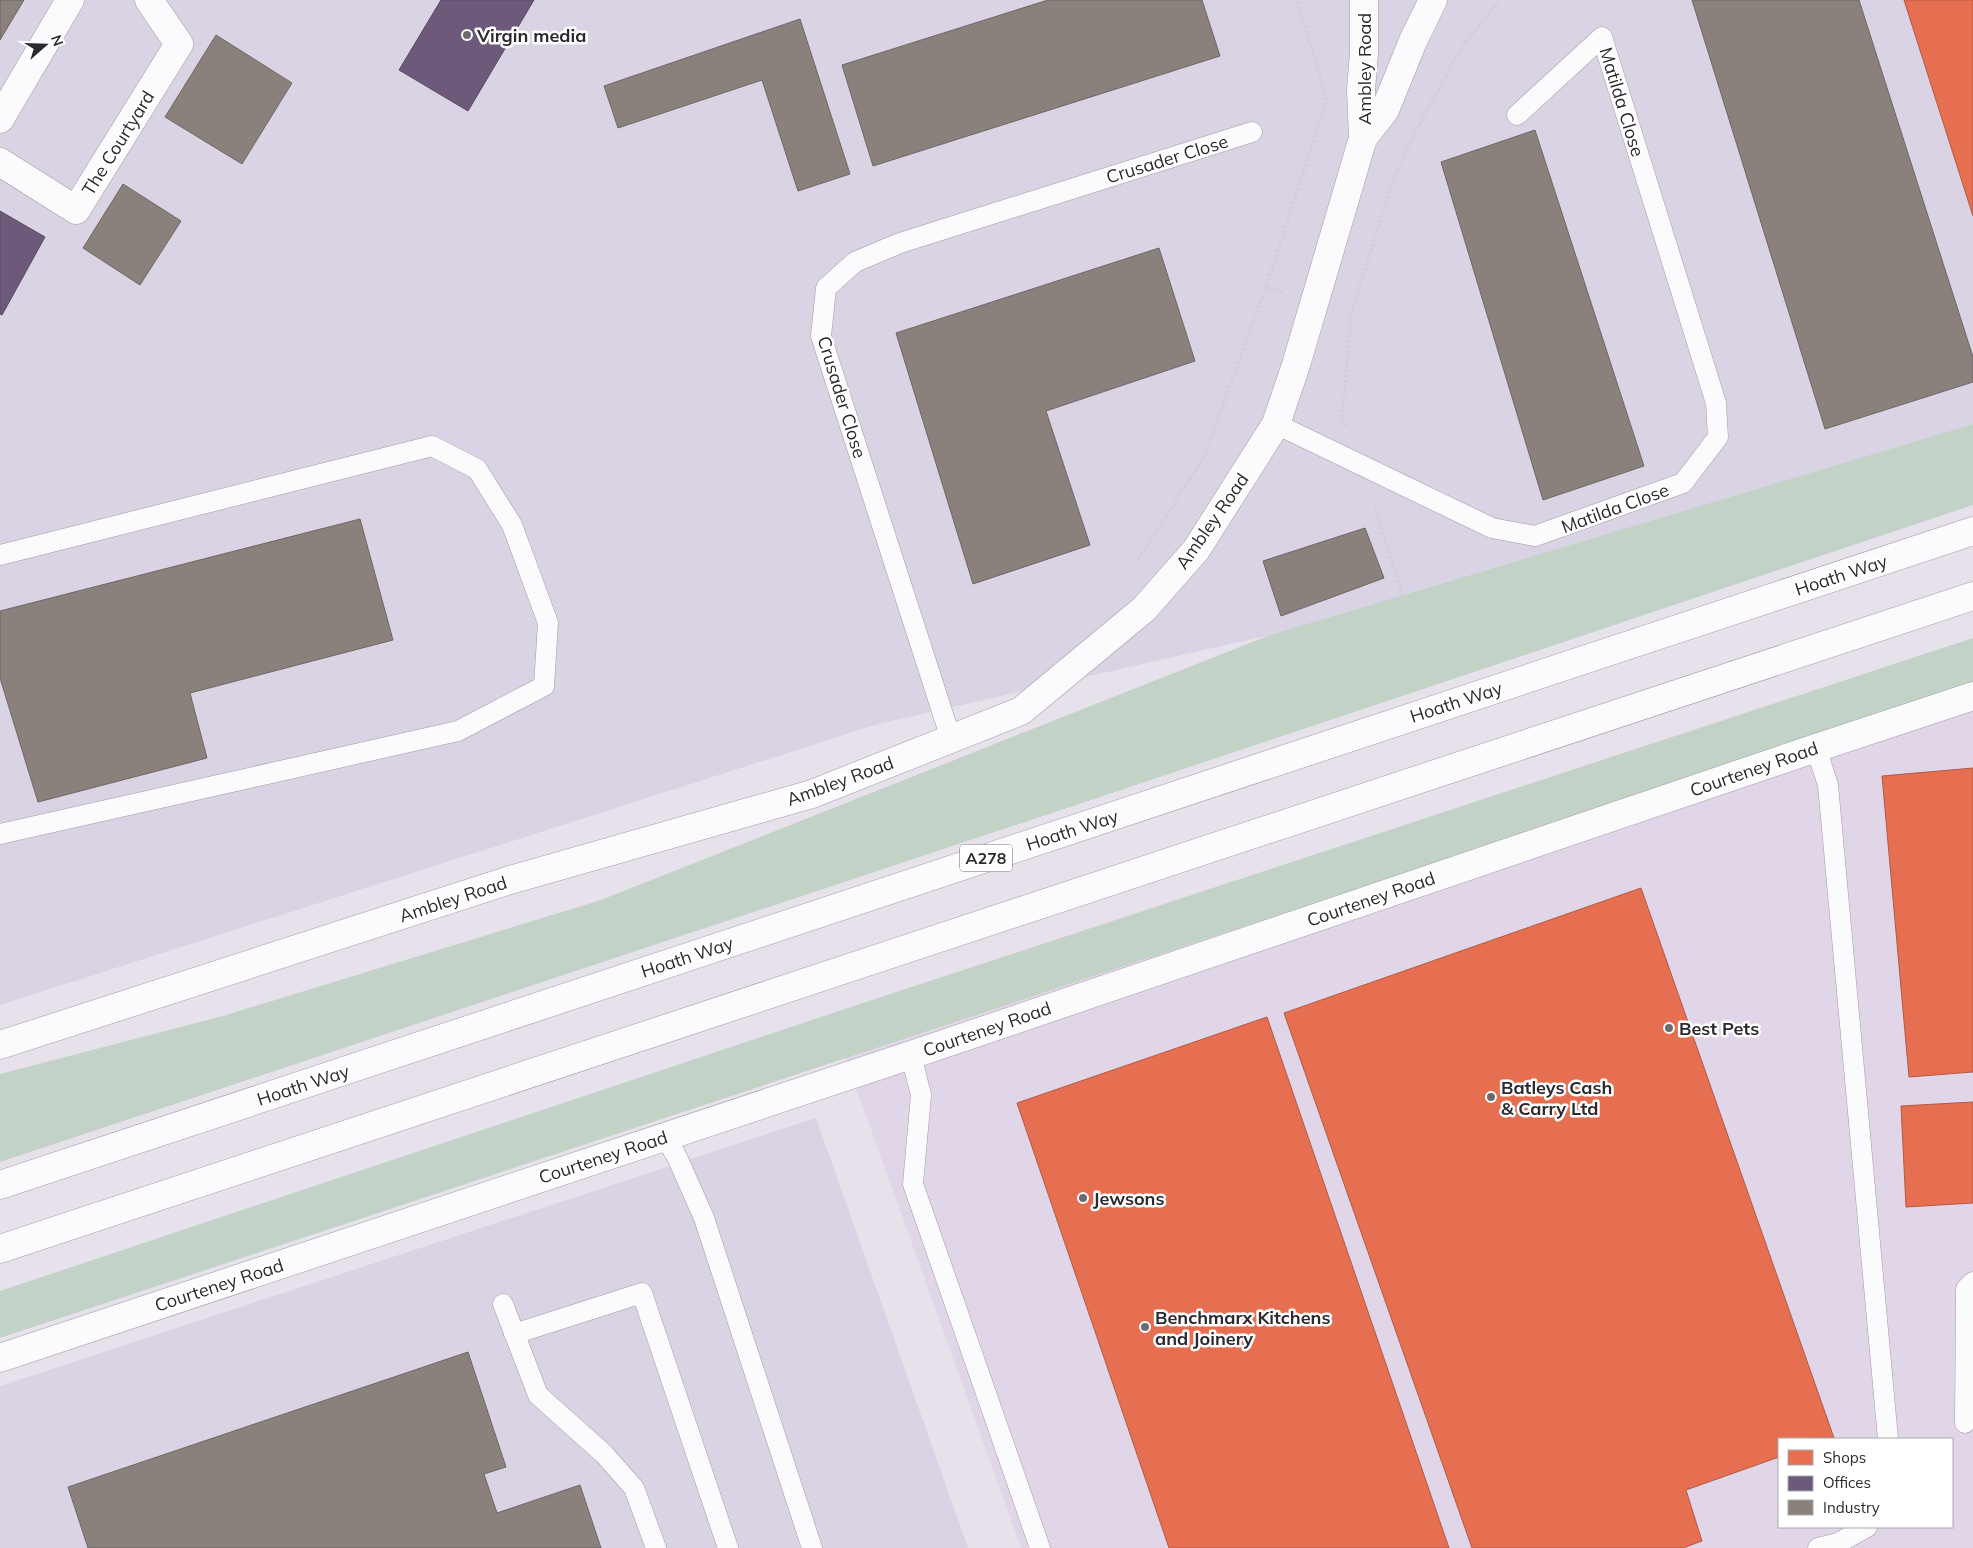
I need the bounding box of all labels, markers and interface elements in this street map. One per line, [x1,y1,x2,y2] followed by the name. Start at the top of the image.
[1353,13,1376,125] street label: Ambley Road
[20,20,70,70] north arrow
[476,24,586,47] place label: Virgin media
[461,29,473,41] marker: Virgin media
[47,33,67,49] text: N
[1594,45,1650,159] street label: Matilda Close
[77,86,159,200] street label: The Courtyard
[1103,130,1231,188] street label: Crusader Close
[813,333,871,461] street label: Crusader Close
[1170,468,1254,574] street label: Ambley Road
[1558,478,1672,538] street label: Matilda Close
[1792,549,1890,601] street label: Hoath Way
[1407,676,1505,728] street label: Hoath Way
[1687,736,1821,802] street label: Courteney Road
[783,751,897,811] street label: Ambley Road
[1023,804,1121,856] street label: Hoath Way
[960,844,1012,871] road number: A278
[1304,866,1438,932] street label: Courteney Road
[396,871,510,927] street label: Ambley Road
[638,931,736,983] street label: Hoath Way
[920,996,1054,1062] street label: Courteney Road
[1679,1017,1759,1040] place label: Best Pets
[1663,1022,1675,1034] marker: Best Pets
[254,1059,352,1111] street label: Hoath Way
[1501,1076,1612,1120] place label: Batleys Cash & Carry Ltd
[1485,1091,1497,1103] marker: Batleys Cash & Carry Ltd
[536,1125,670,1189] street label: Courteney Road
[1093,1187,1165,1210] place label: Jewsons
[1077,1192,1089,1204] marker: Jewsons
[152,1253,286,1317] street label: Courteney Road
[1155,1306,1330,1350] place label: Benchmarx Kitchens and Joinery
[1139,1321,1151,1333] marker: Benchmarx Kitchens and Joinery
[1778,1438,1953,1528] legend
[1823,1448,1866,1467] text: Shops
[1823,1473,1871,1492] text: Offices
[1823,1498,1880,1517] text: Industry

